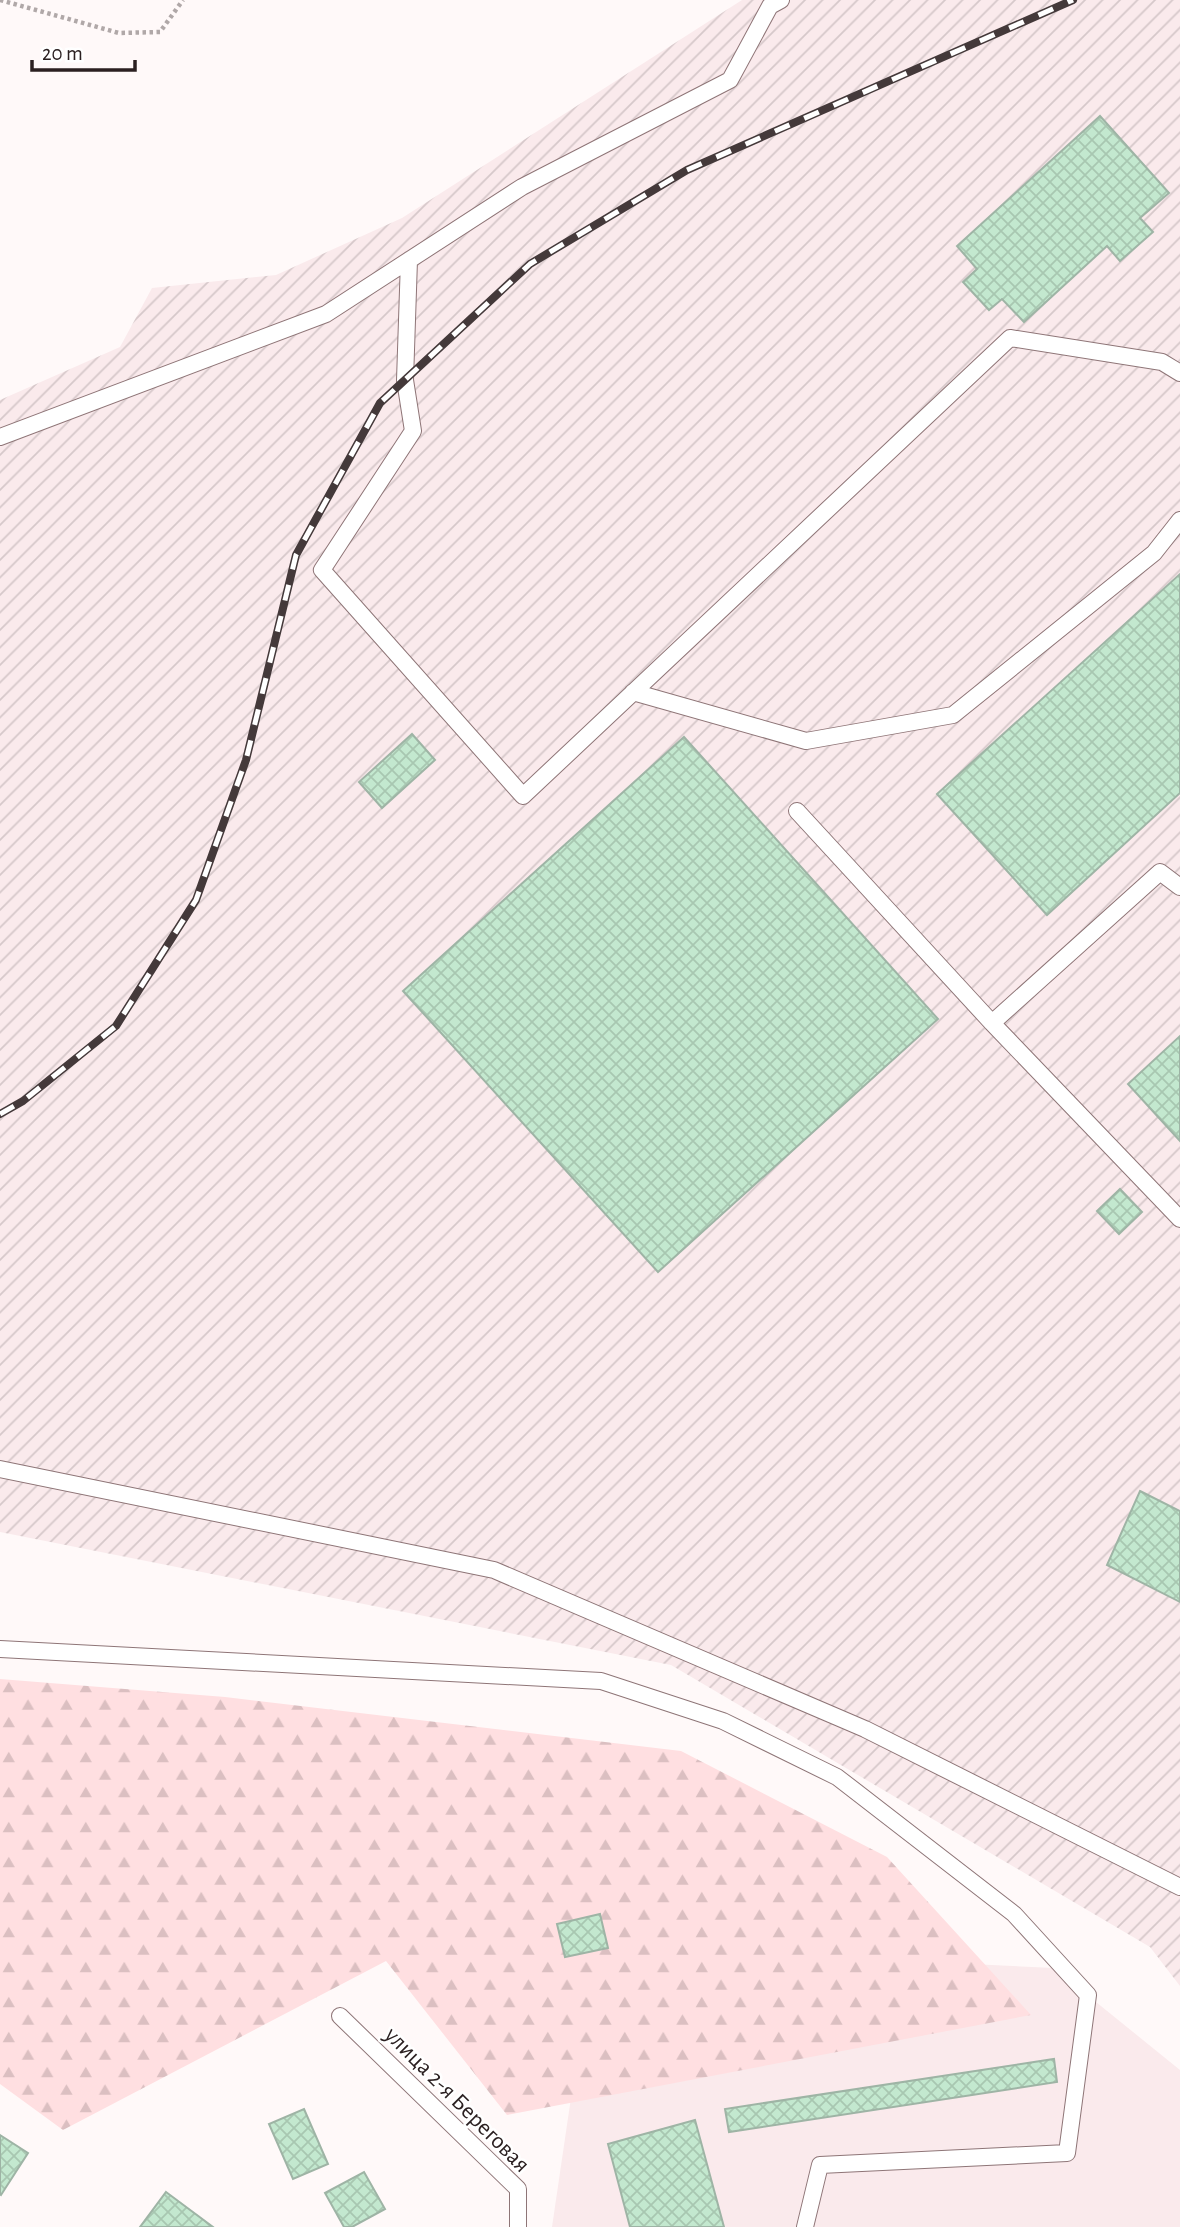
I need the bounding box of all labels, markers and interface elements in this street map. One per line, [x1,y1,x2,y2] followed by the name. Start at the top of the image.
[32,28,135,72] scale bar
[42,43,83,64] text: 20 m
[379,2022,534,2177] street label: улица 2-я Береговая

